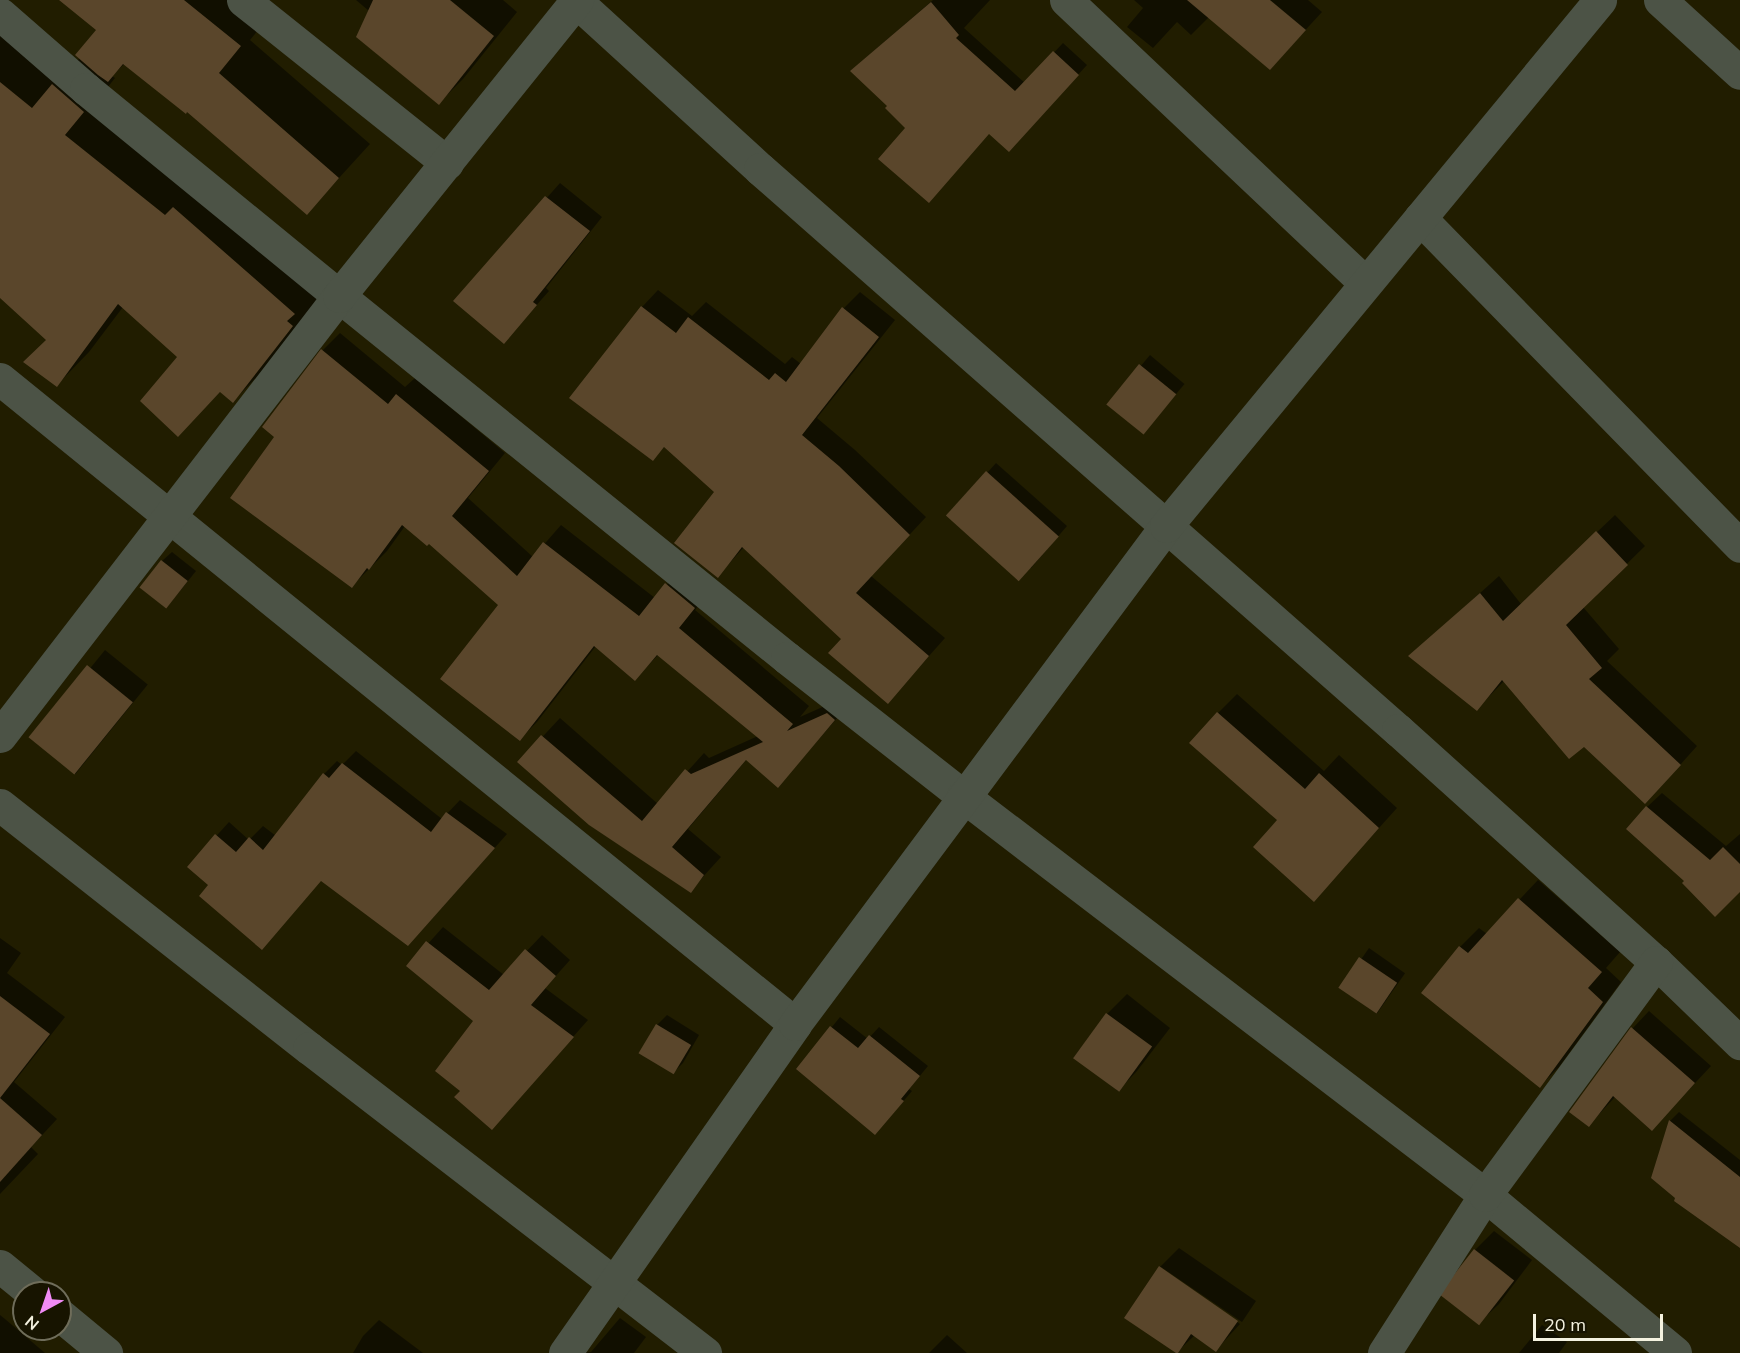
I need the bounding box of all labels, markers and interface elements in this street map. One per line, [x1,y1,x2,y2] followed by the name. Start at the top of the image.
[12,1281,72,1341] north arrow
[1536,1302,1666,1340] scale bar
[21,1312,43,1335] text: N
[1544,1313,1586,1336] text: 20 m

